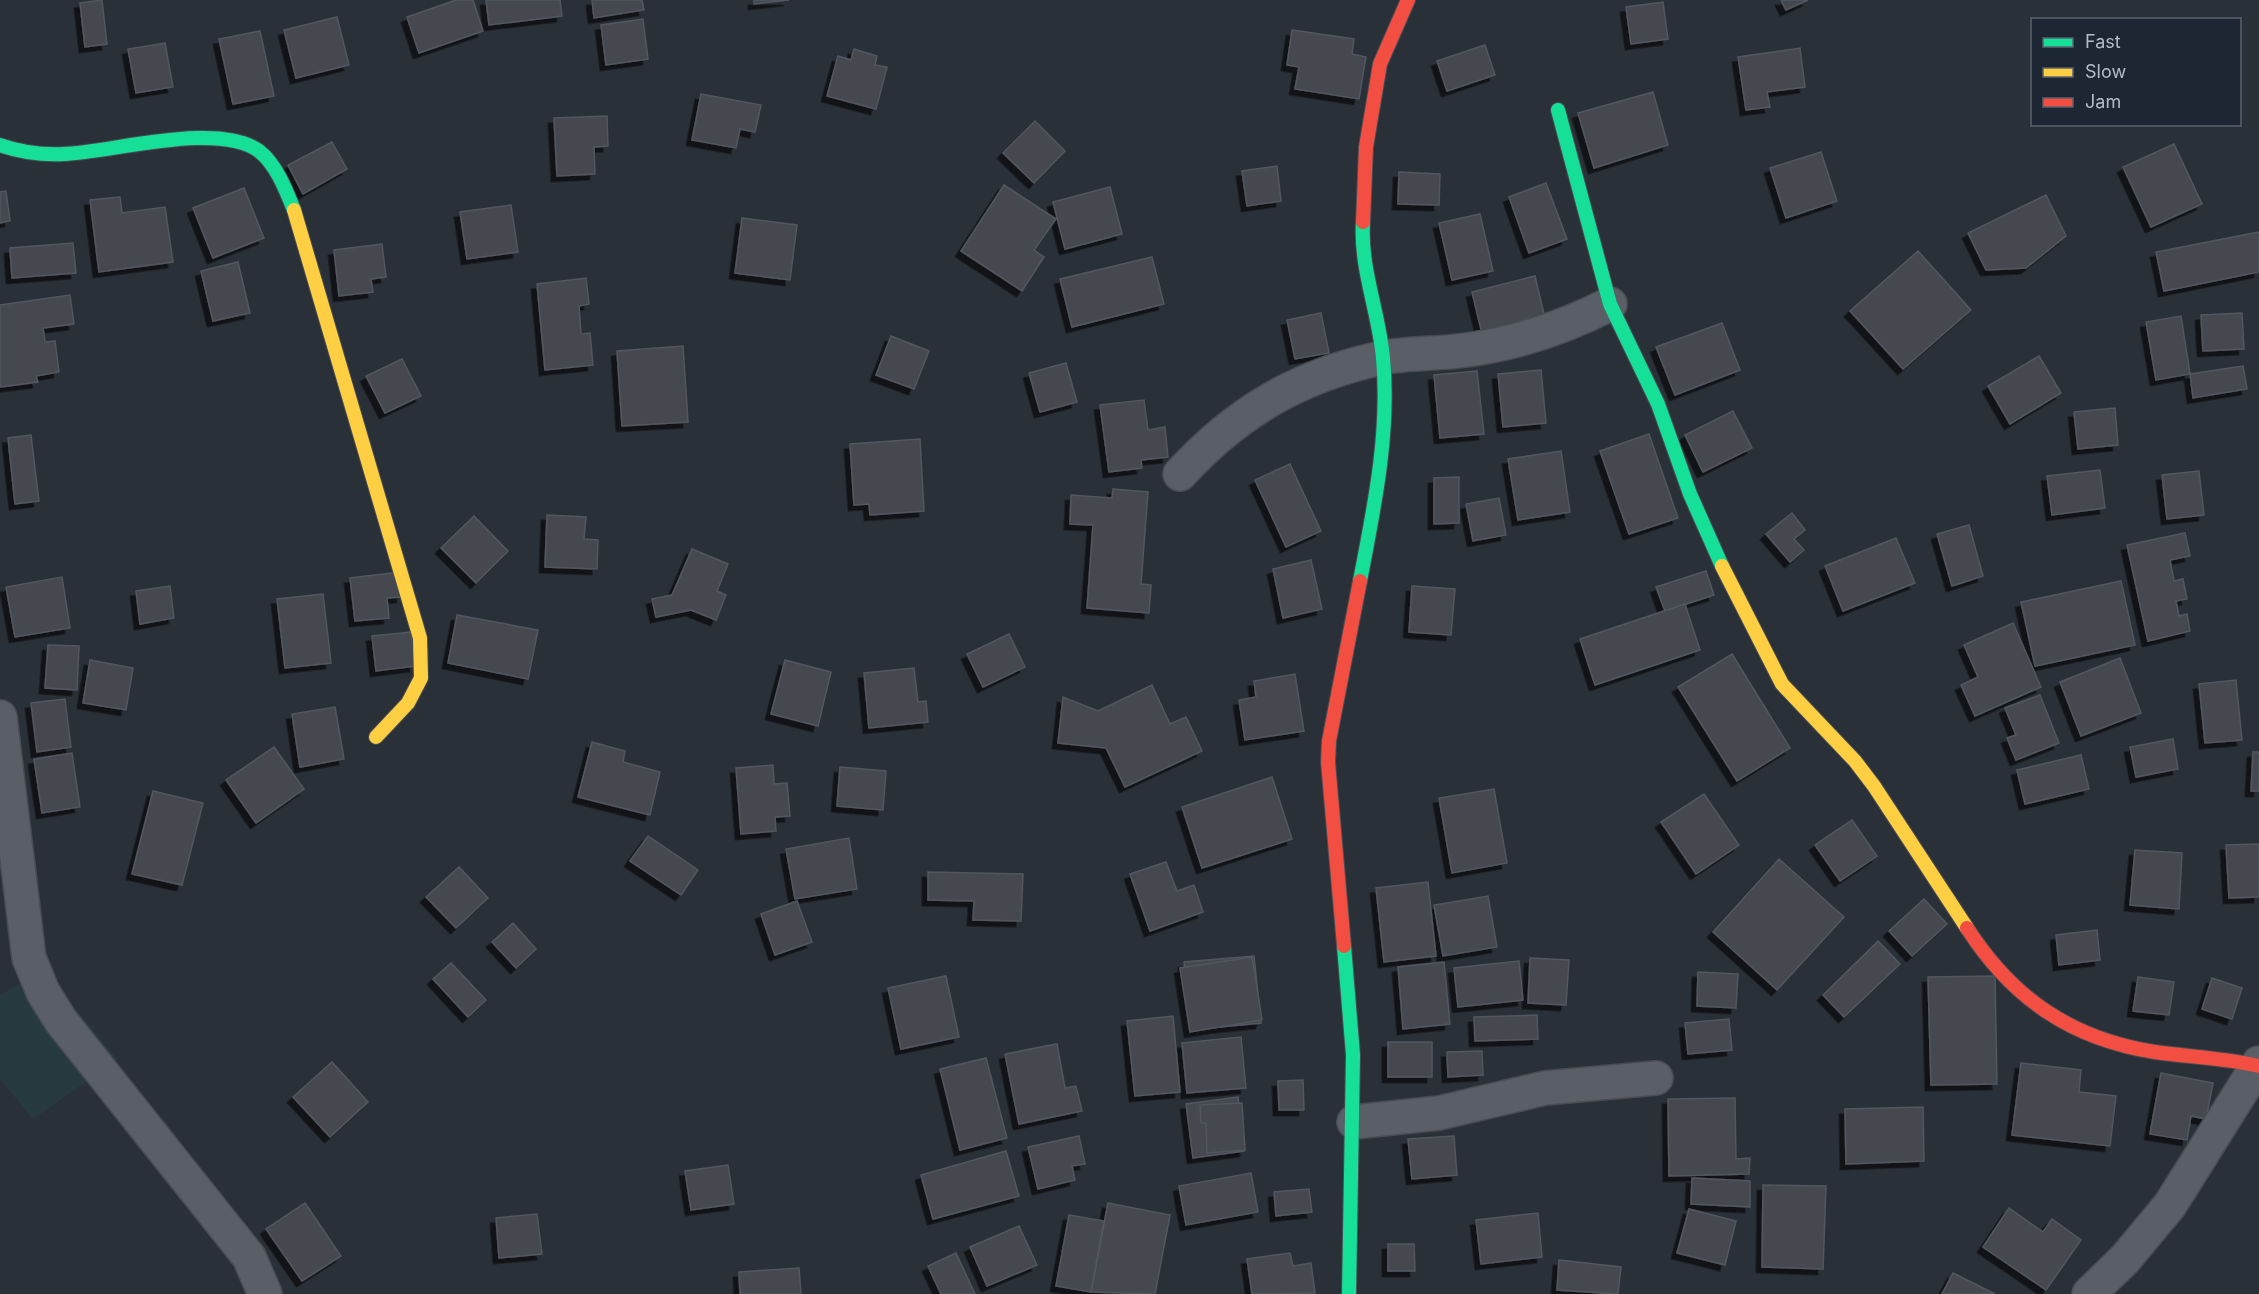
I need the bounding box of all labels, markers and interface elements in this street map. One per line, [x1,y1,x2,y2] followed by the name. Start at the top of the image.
[2031,18,2241,126] legend
[2085,31,2121,52] text: Fast
[2085,61,2126,82] text: Slow
[2085,91,2121,112] text: Jam

